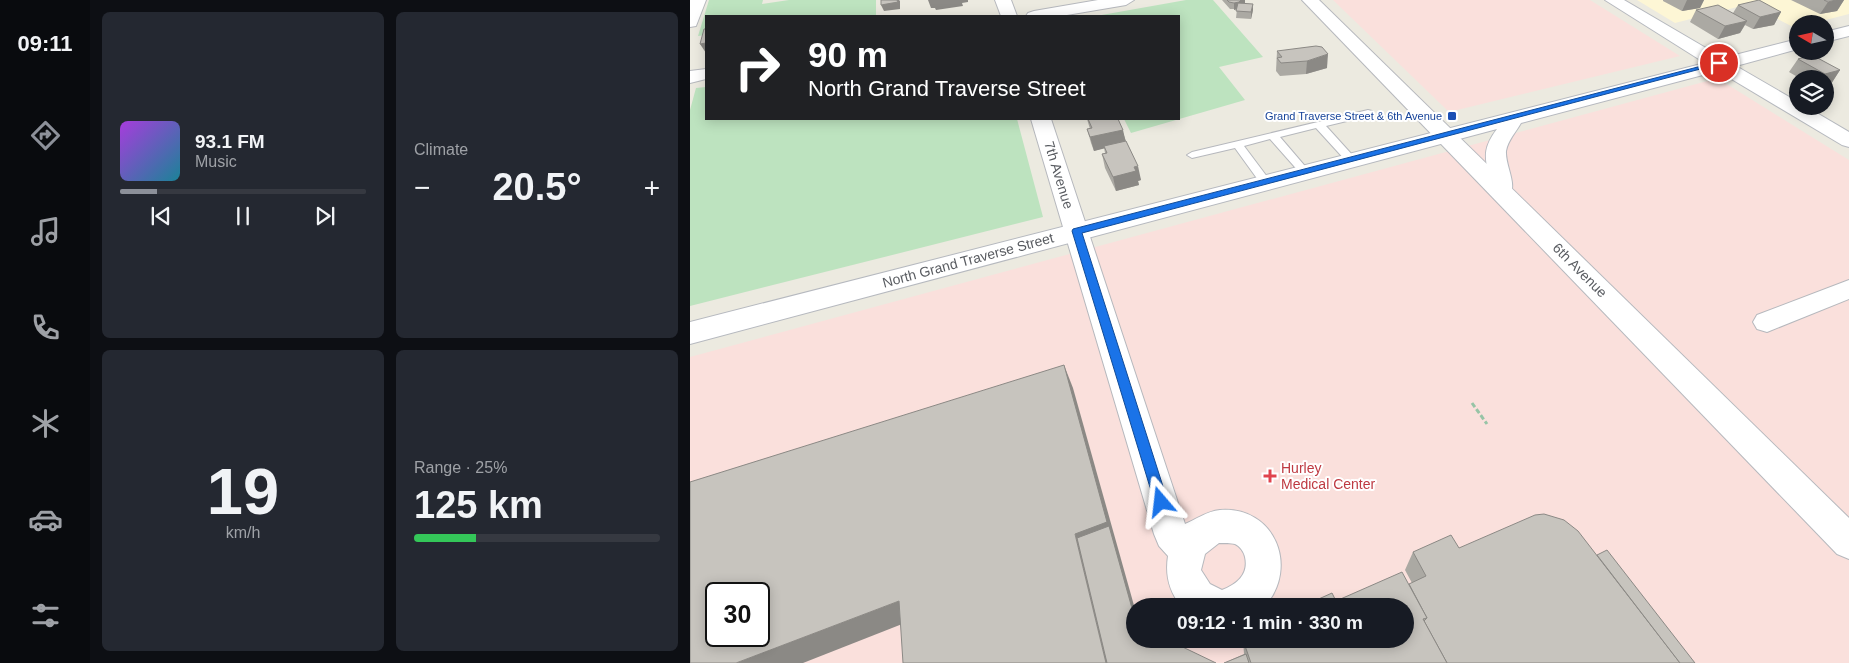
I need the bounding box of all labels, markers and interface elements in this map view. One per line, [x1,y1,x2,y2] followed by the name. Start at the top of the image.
[1789,15,1834,60] north arrow
[1789,15,1834,115] map controls
[17,31,73,56] text: 09:11
[725,35,790,100] icon: right
[808,35,888,74] text: 90 m
[1698,42,1740,84] pin
[1705,49,1733,77] icon: arrive
[1789,70,1834,115] button: layers
[808,76,1086,101] text: North Grand Traverse Street
[1265,110,1442,122] place label: Grand Traverse Street & 6th Avenue
[1446,110,1458,122] marker: Grand Traverse Street & 6th Avenue
[28,118,63,153] icon: directions
[195,131,265,152] text: 93.1 FM
[1041,139,1077,211] street label: 7th Avenue
[414,141,468,158] text: Climate
[195,153,237,170] text: Music
[492,166,582,208] text: 20.5°
[414,172,430,203] text: −
[644,172,660,203] text: +
[147,202,175,230] icon: previous
[229,202,257,230] icon: pause
[311,202,339,230] icon: next
[28,214,63,249] icon: music
[881,229,1055,291] street label: North Grand Traverse Street
[1550,240,1610,300] street label: 6th Avenue
[28,310,63,345] icon: phone
[28,406,63,441] icon: climate
[207,455,279,528] text: 19
[414,459,507,476] text: Range · 25%
[1281,460,1375,492] place label: Hurley Medical Center
[1263,469,1277,483] marker: Hurley Medical Center
[1134,475,1186,527] position arrow
[414,484,543,526] text: 125 km
[28,502,63,537] icon: car
[226,524,260,541] text: km/h
[705,582,770,647] speed limit sign: 30
[28,598,63,633] icon: filters
[1177,612,1363,633] text: 09:12 · 1 min · 330 m

